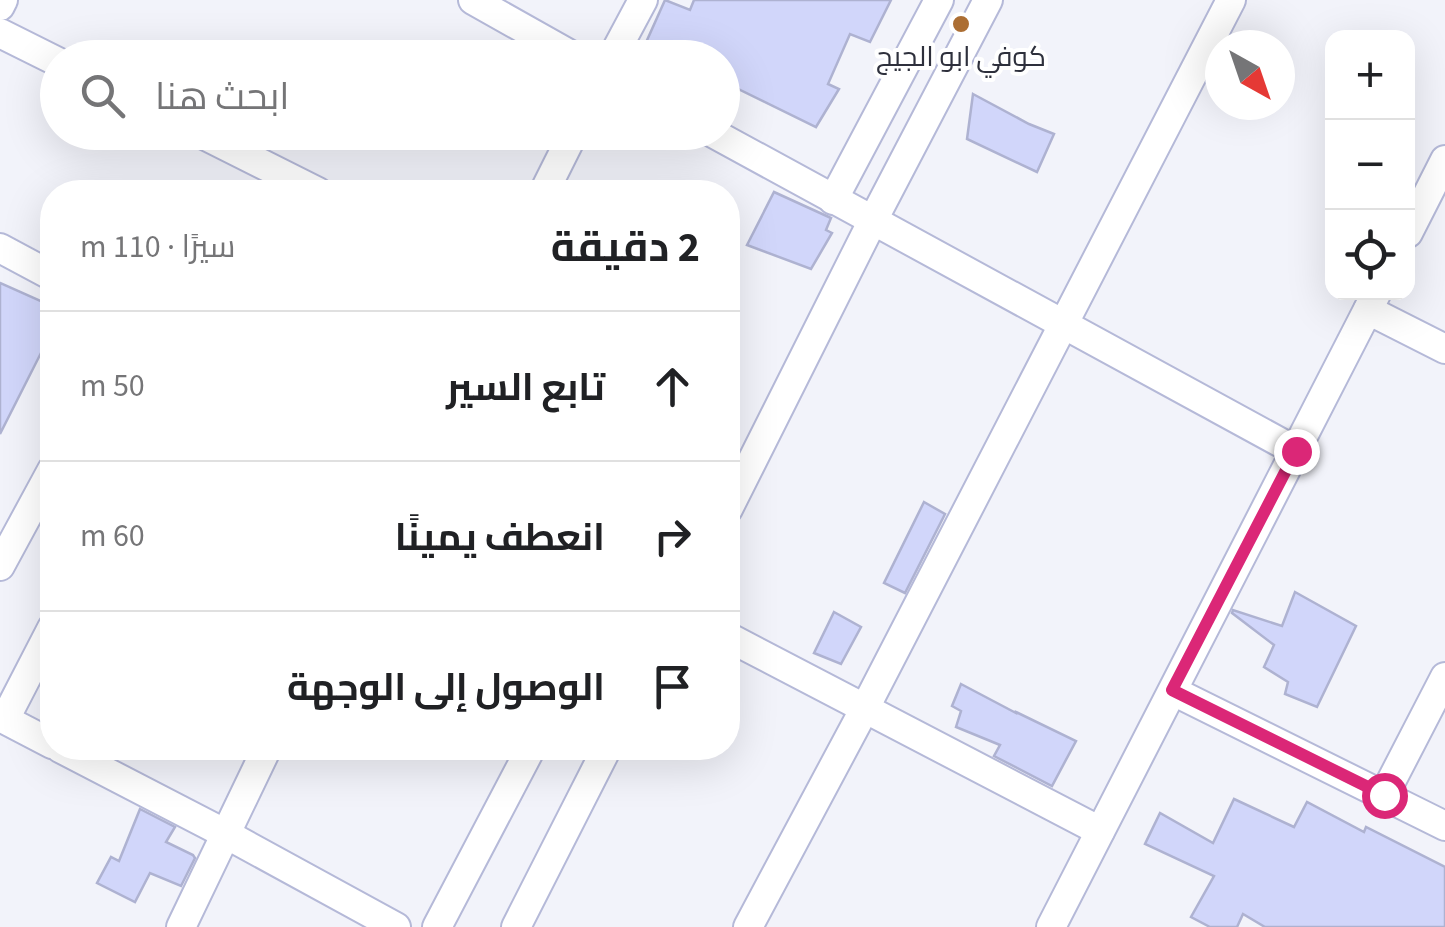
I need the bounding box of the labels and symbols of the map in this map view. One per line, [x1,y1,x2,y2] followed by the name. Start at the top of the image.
[950,13,972,35] marker: كوفي ابو الجيج
[1205,30,1295,120] north arrow
[876,37,1046,78] place label: كوفي ابو الجيج
[1274,429,1320,475] route end
[1362,773,1408,819] route start

